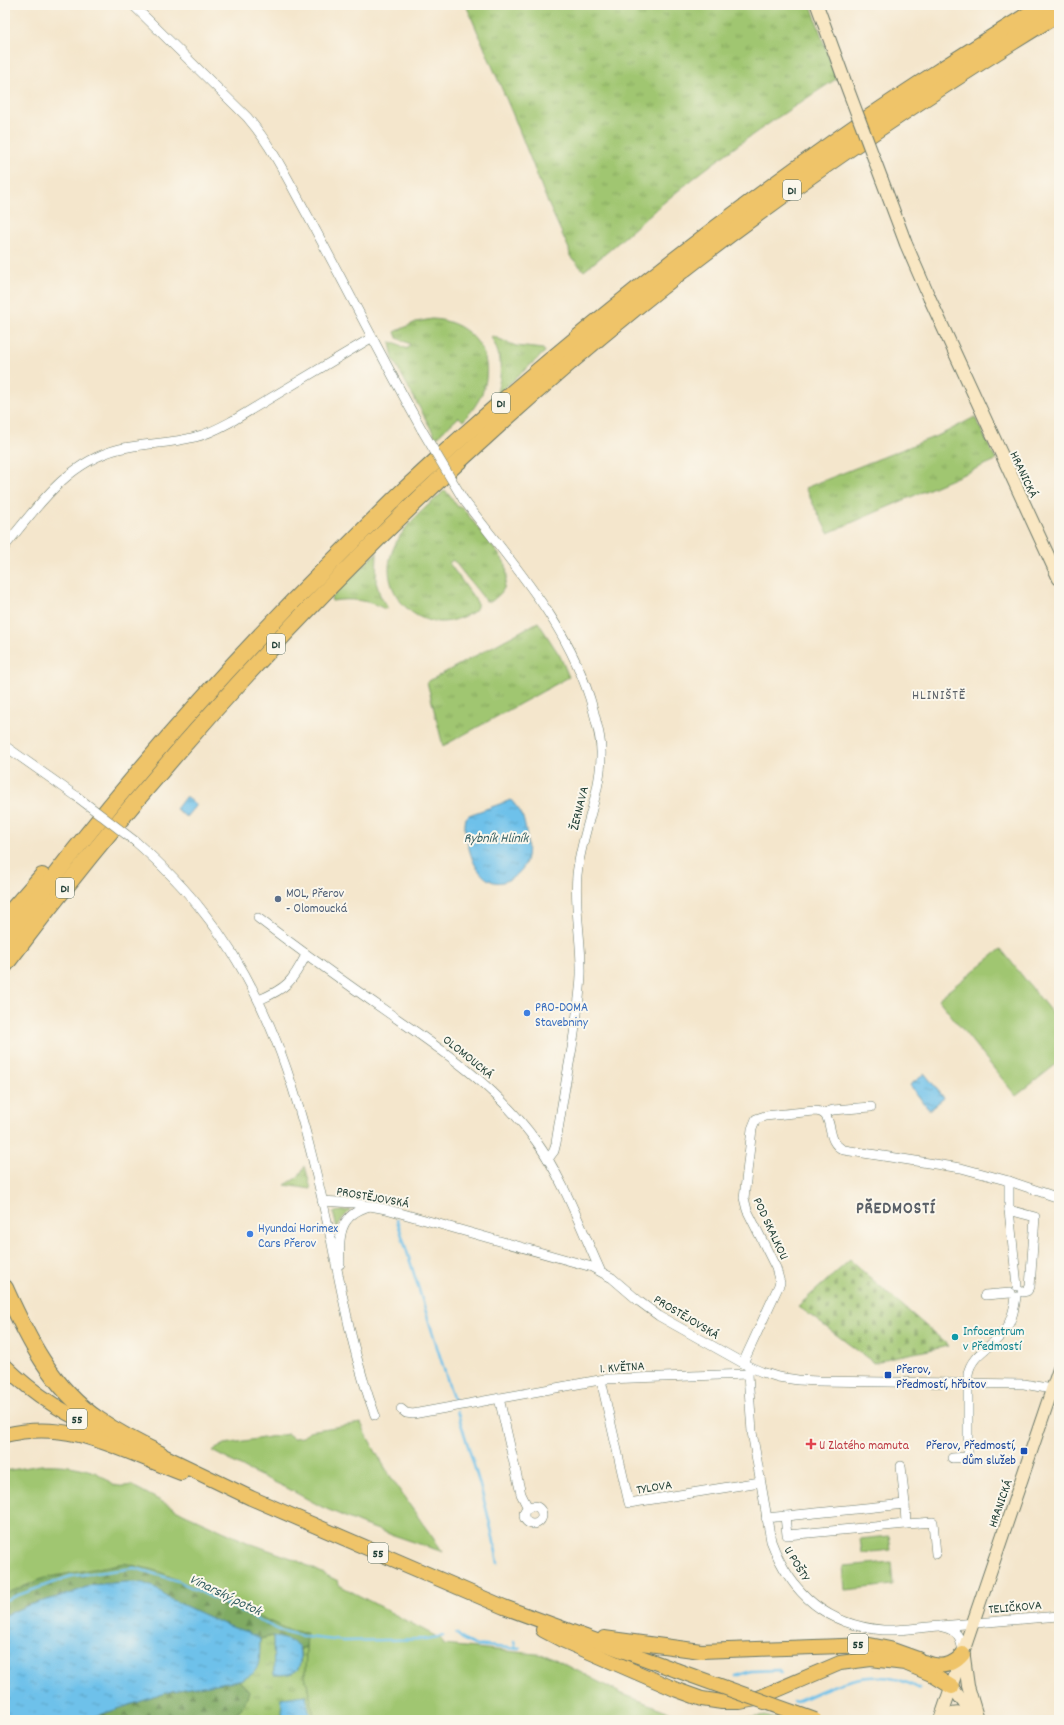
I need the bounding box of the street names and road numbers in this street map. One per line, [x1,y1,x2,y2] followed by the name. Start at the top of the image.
[783,180,801,200] road number: D1
[492,393,510,413] road number: D1
[1004,449,1042,502] street label: HRANICKÁ
[267,634,285,654] road number: D1
[566,785,595,833] street label: ŽERNAVA
[56,878,74,898] road number: D1
[438,1031,497,1085] street label: OLOMOUCKÁ
[335,1183,411,1214] street label: PROSTĚJOVSKÁ
[747,1195,792,1263] street label: POD SKALKOU
[649,1291,722,1345] street label: PROSTĚJOVSKÁ
[599,1357,645,1380] street label: 1. KVĚTNA
[67,1409,87,1429] road number: 55
[635,1476,674,1501] street label: TYLOVA
[984,1477,1019,1530] street label: HRANICKÁ
[368,1543,388,1563] road number: 55
[778,1543,814,1586] street label: U POŠTY
[988,1597,1043,1620] street label: TELIČKOVA
[848,1634,868,1654] road number: 55

